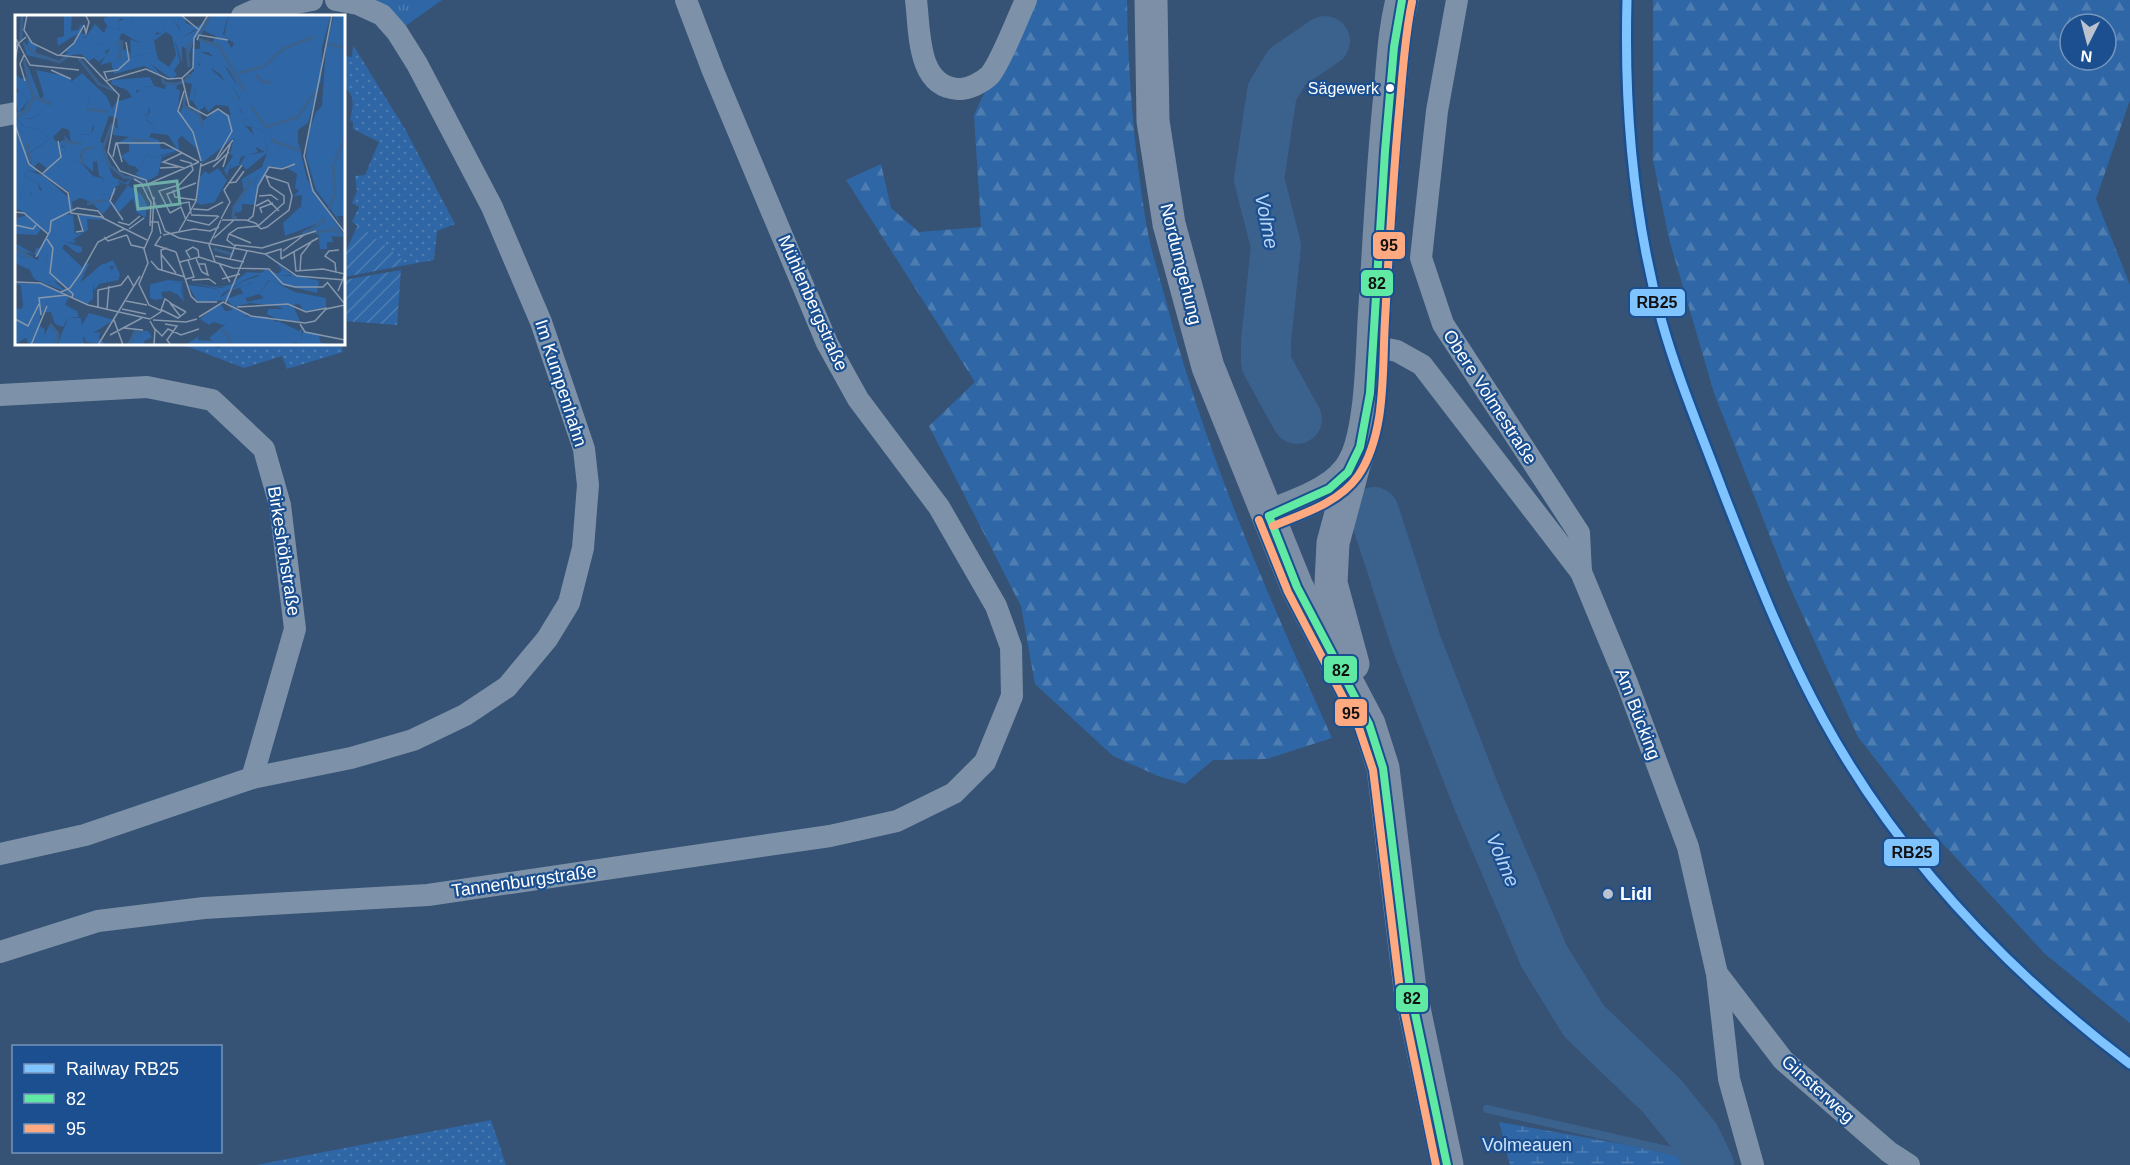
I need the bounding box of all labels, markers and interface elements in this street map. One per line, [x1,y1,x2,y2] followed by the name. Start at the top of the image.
[2058,12,2118,72] north arrow
[15,15,345,345] inset map
[2080,47,2093,65] text: N
[1308,80,1380,97] place label: Sägewerk
[1384,82,1396,94] marker: Sägewerk
[1251,191,1283,251] water label: Volme
[1156,201,1206,327] street label: Nordumgehung
[1372,231,1406,260] line badge: 95
[774,232,852,374] street label: Mühlenbergstraße
[1380,237,1398,254] text: 95
[1360,269,1394,297] line badge: 82
[1368,275,1386,292] text: 82
[1629,288,1686,317] line badge: RB25
[1637,294,1678,311] text: RB25
[531,317,591,449] street label: Im Kumpenhahn
[1439,326,1541,468] street label: Obere Volmestraße
[264,485,304,617] street label: Birkeshöhstraße
[1323,655,1358,684] line badge: 82
[1332,662,1350,679] text: 82
[1611,666,1665,762] street label: Am Bücking
[1334,698,1368,727] line badge: 95
[1342,705,1360,722] text: 95
[1482,830,1524,890] water label: Volme
[1883,838,1940,867] line badge: RB25
[1892,844,1933,861] text: RB25
[450,861,598,901] street label: Tannenburgstraße
[1620,884,1652,904] place label: Lidl
[1601,887,1615,901] marker: Lidl
[1395,984,1429,1013] line badge: 82
[1403,990,1421,1007] text: 82
[12,1045,222,1153] legend
[1777,1051,1859,1127] street label: Ginsterweg
[66,1059,179,1079] text: Railway RB25
[66,1089,86,1109] text: 82
[66,1119,86,1139] text: 95
[1482,1135,1572,1155] park label: Volmeauen

